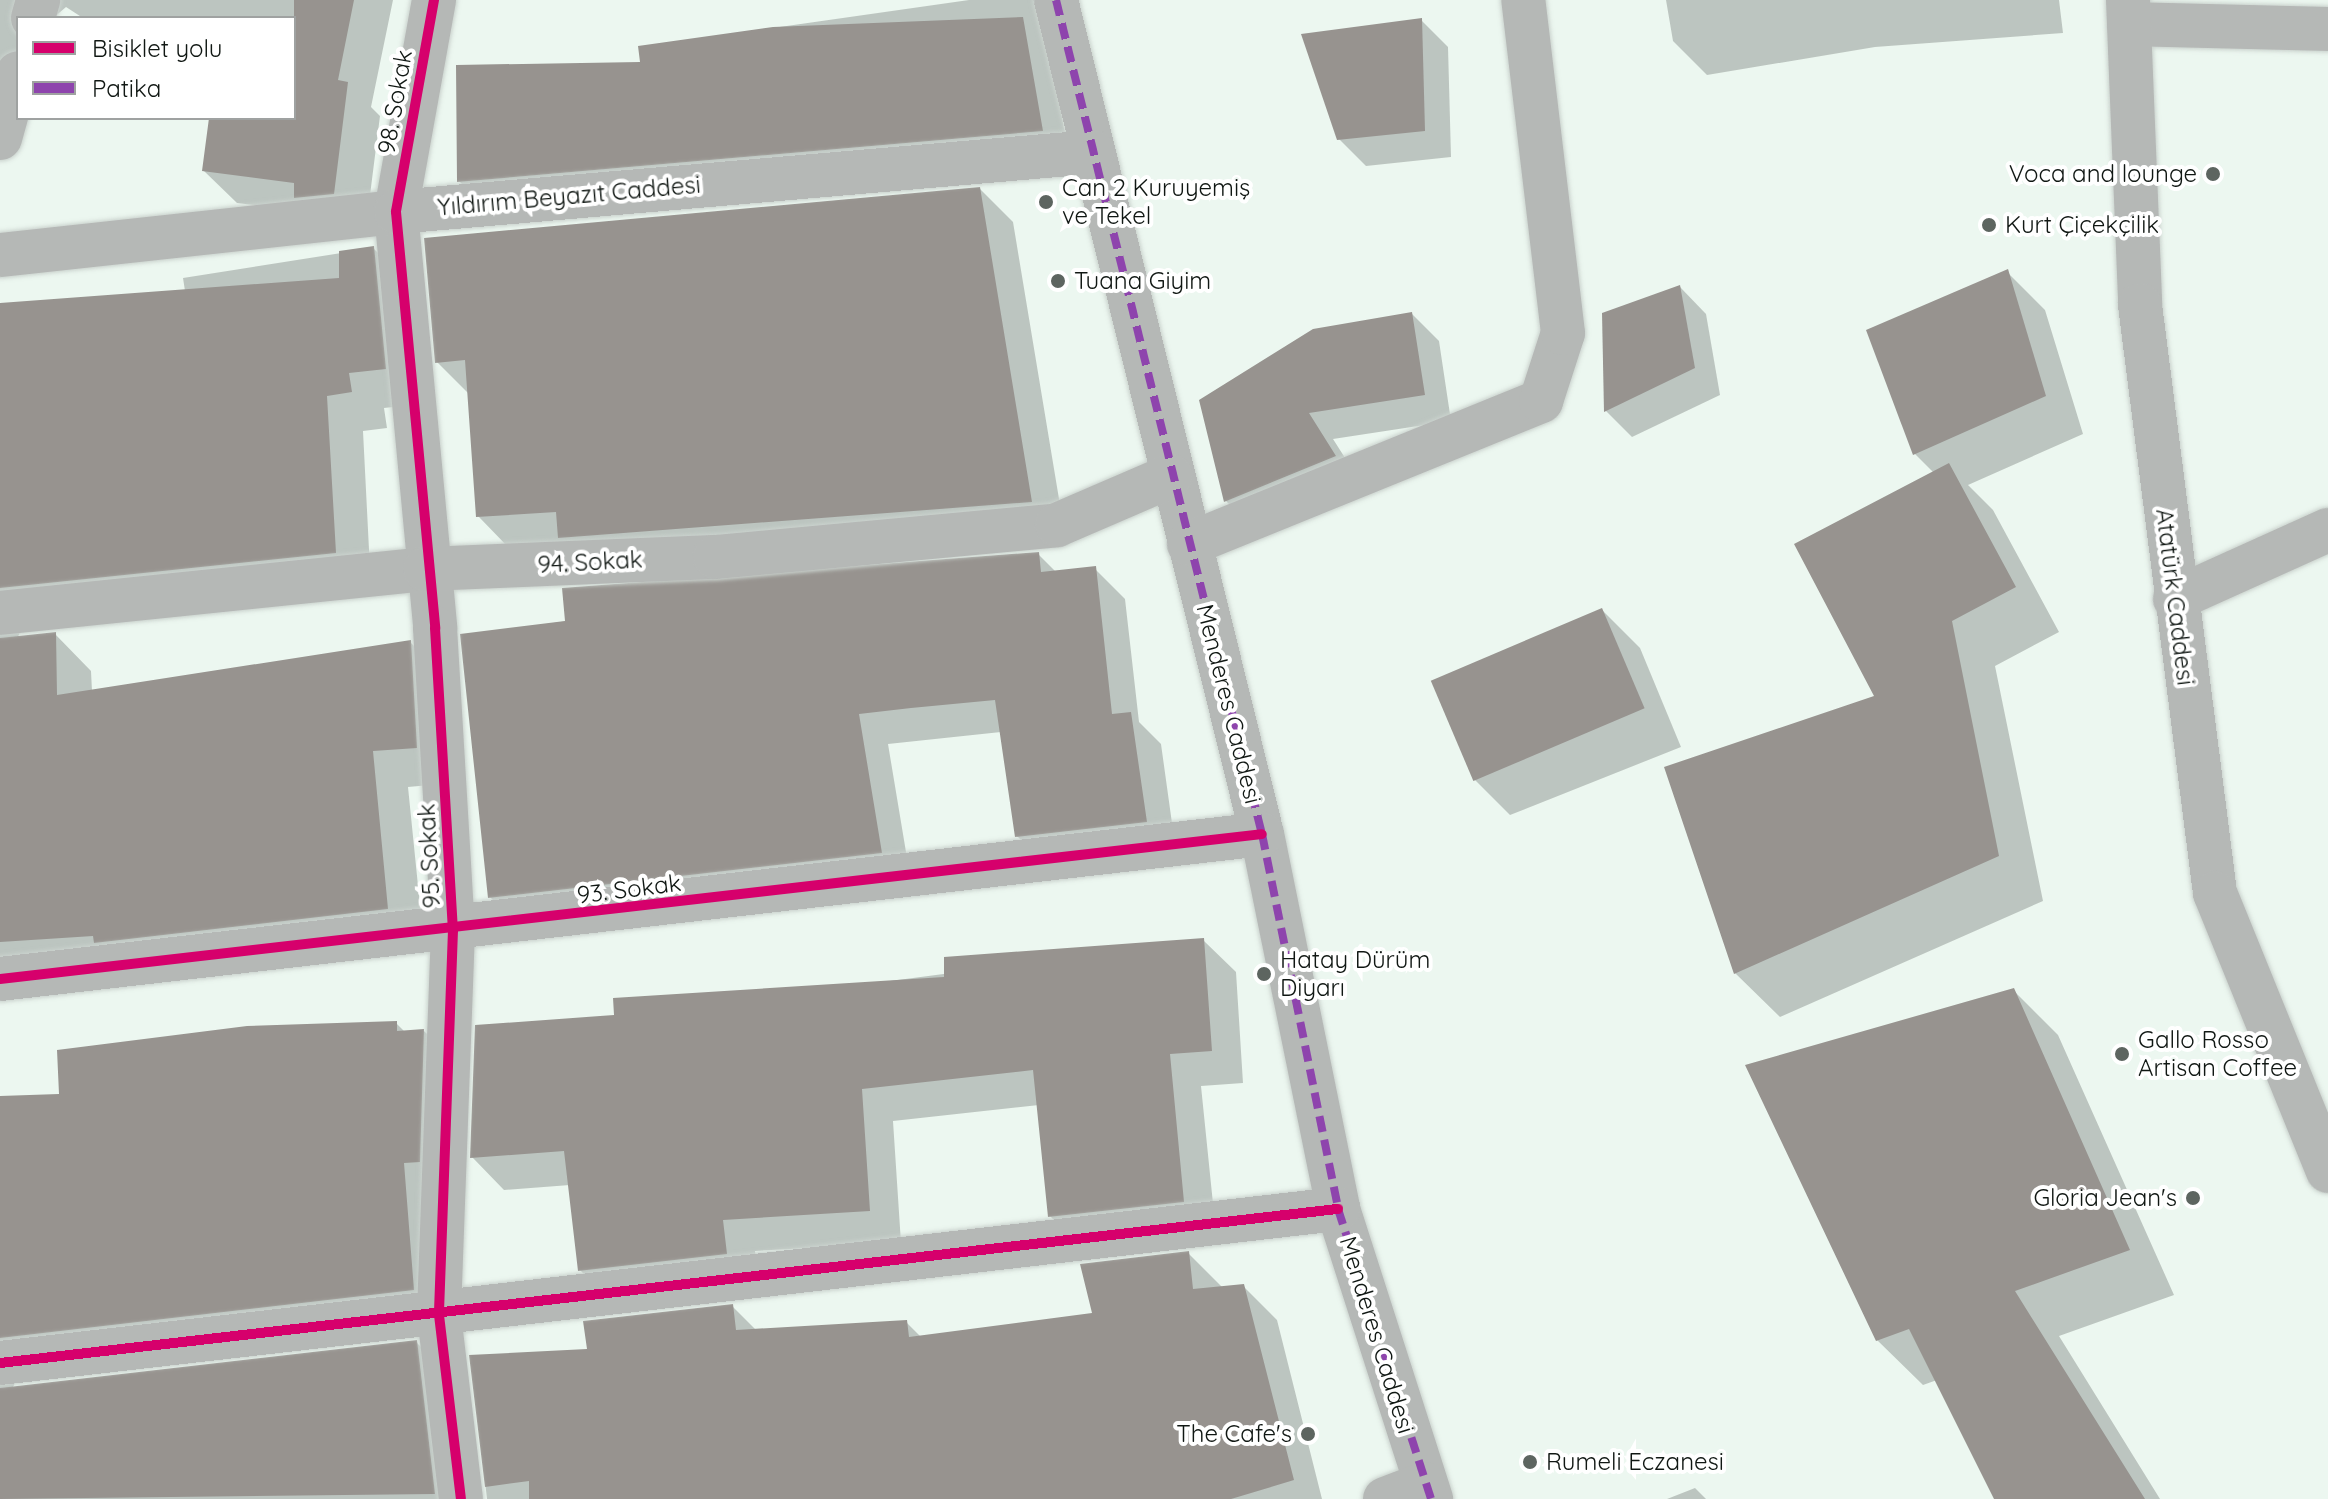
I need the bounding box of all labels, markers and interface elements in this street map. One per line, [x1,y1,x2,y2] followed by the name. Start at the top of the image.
[16,16,296,120] legend
[92,33,222,63] text: Bisiklet yolu
[372,48,418,156] street label: 98. Sokak
[92,73,161,103] text: Patika
[2009,160,2197,188] place label: Voca and lounge
[2204,165,2222,183] marker: Voca and lounge
[436,170,702,222] street label: Yıldırım Beyazıt Caddesi
[1062,174,1250,230] place label: Can 2 Kuruyemiş ve Tekel
[1037,193,1055,211] marker: Can 2 Kuruyemiş ve Tekel
[2005,211,2159,239] place label: Kurt Çiçekçilik
[1980,216,1998,234] marker: Kurt Çiçekçilik
[1074,267,1211,295] place label: Tuana Giyim
[1049,272,1067,290] marker: Tuana Giyim
[2150,507,2200,687] street label: Atatürk Caddesi
[537,545,643,579] street label: 94. Sokak
[1190,601,1268,807] street label: Menderes Caddesi
[412,803,446,909] street label: 95. Sokak
[575,868,683,910] street label: 93. Sokak
[1280,946,1430,1002] place label: Hatay Dürüm Diyarı
[1255,965,1273,983] marker: Hatay Dürüm Diyarı
[2138,1026,2297,1082] place label: Gallo Rosso Artisan Coffee
[2113,1045,2131,1063] marker: Gallo Rosso Artisan Coffee
[2033,1184,2177,1212] place label: Gloria Jean's
[2184,1189,2202,1207] marker: Gloria Jean's
[1333,1233,1421,1437] street label: Menderes Caddesi
[1176,1420,1292,1448] place label: The Cafe's
[1299,1425,1317,1443] marker: The Cafe's
[1546,1448,1724,1476] place label: Rumeli Eczanesi
[1521,1453,1539,1471] marker: Rumeli Eczanesi

